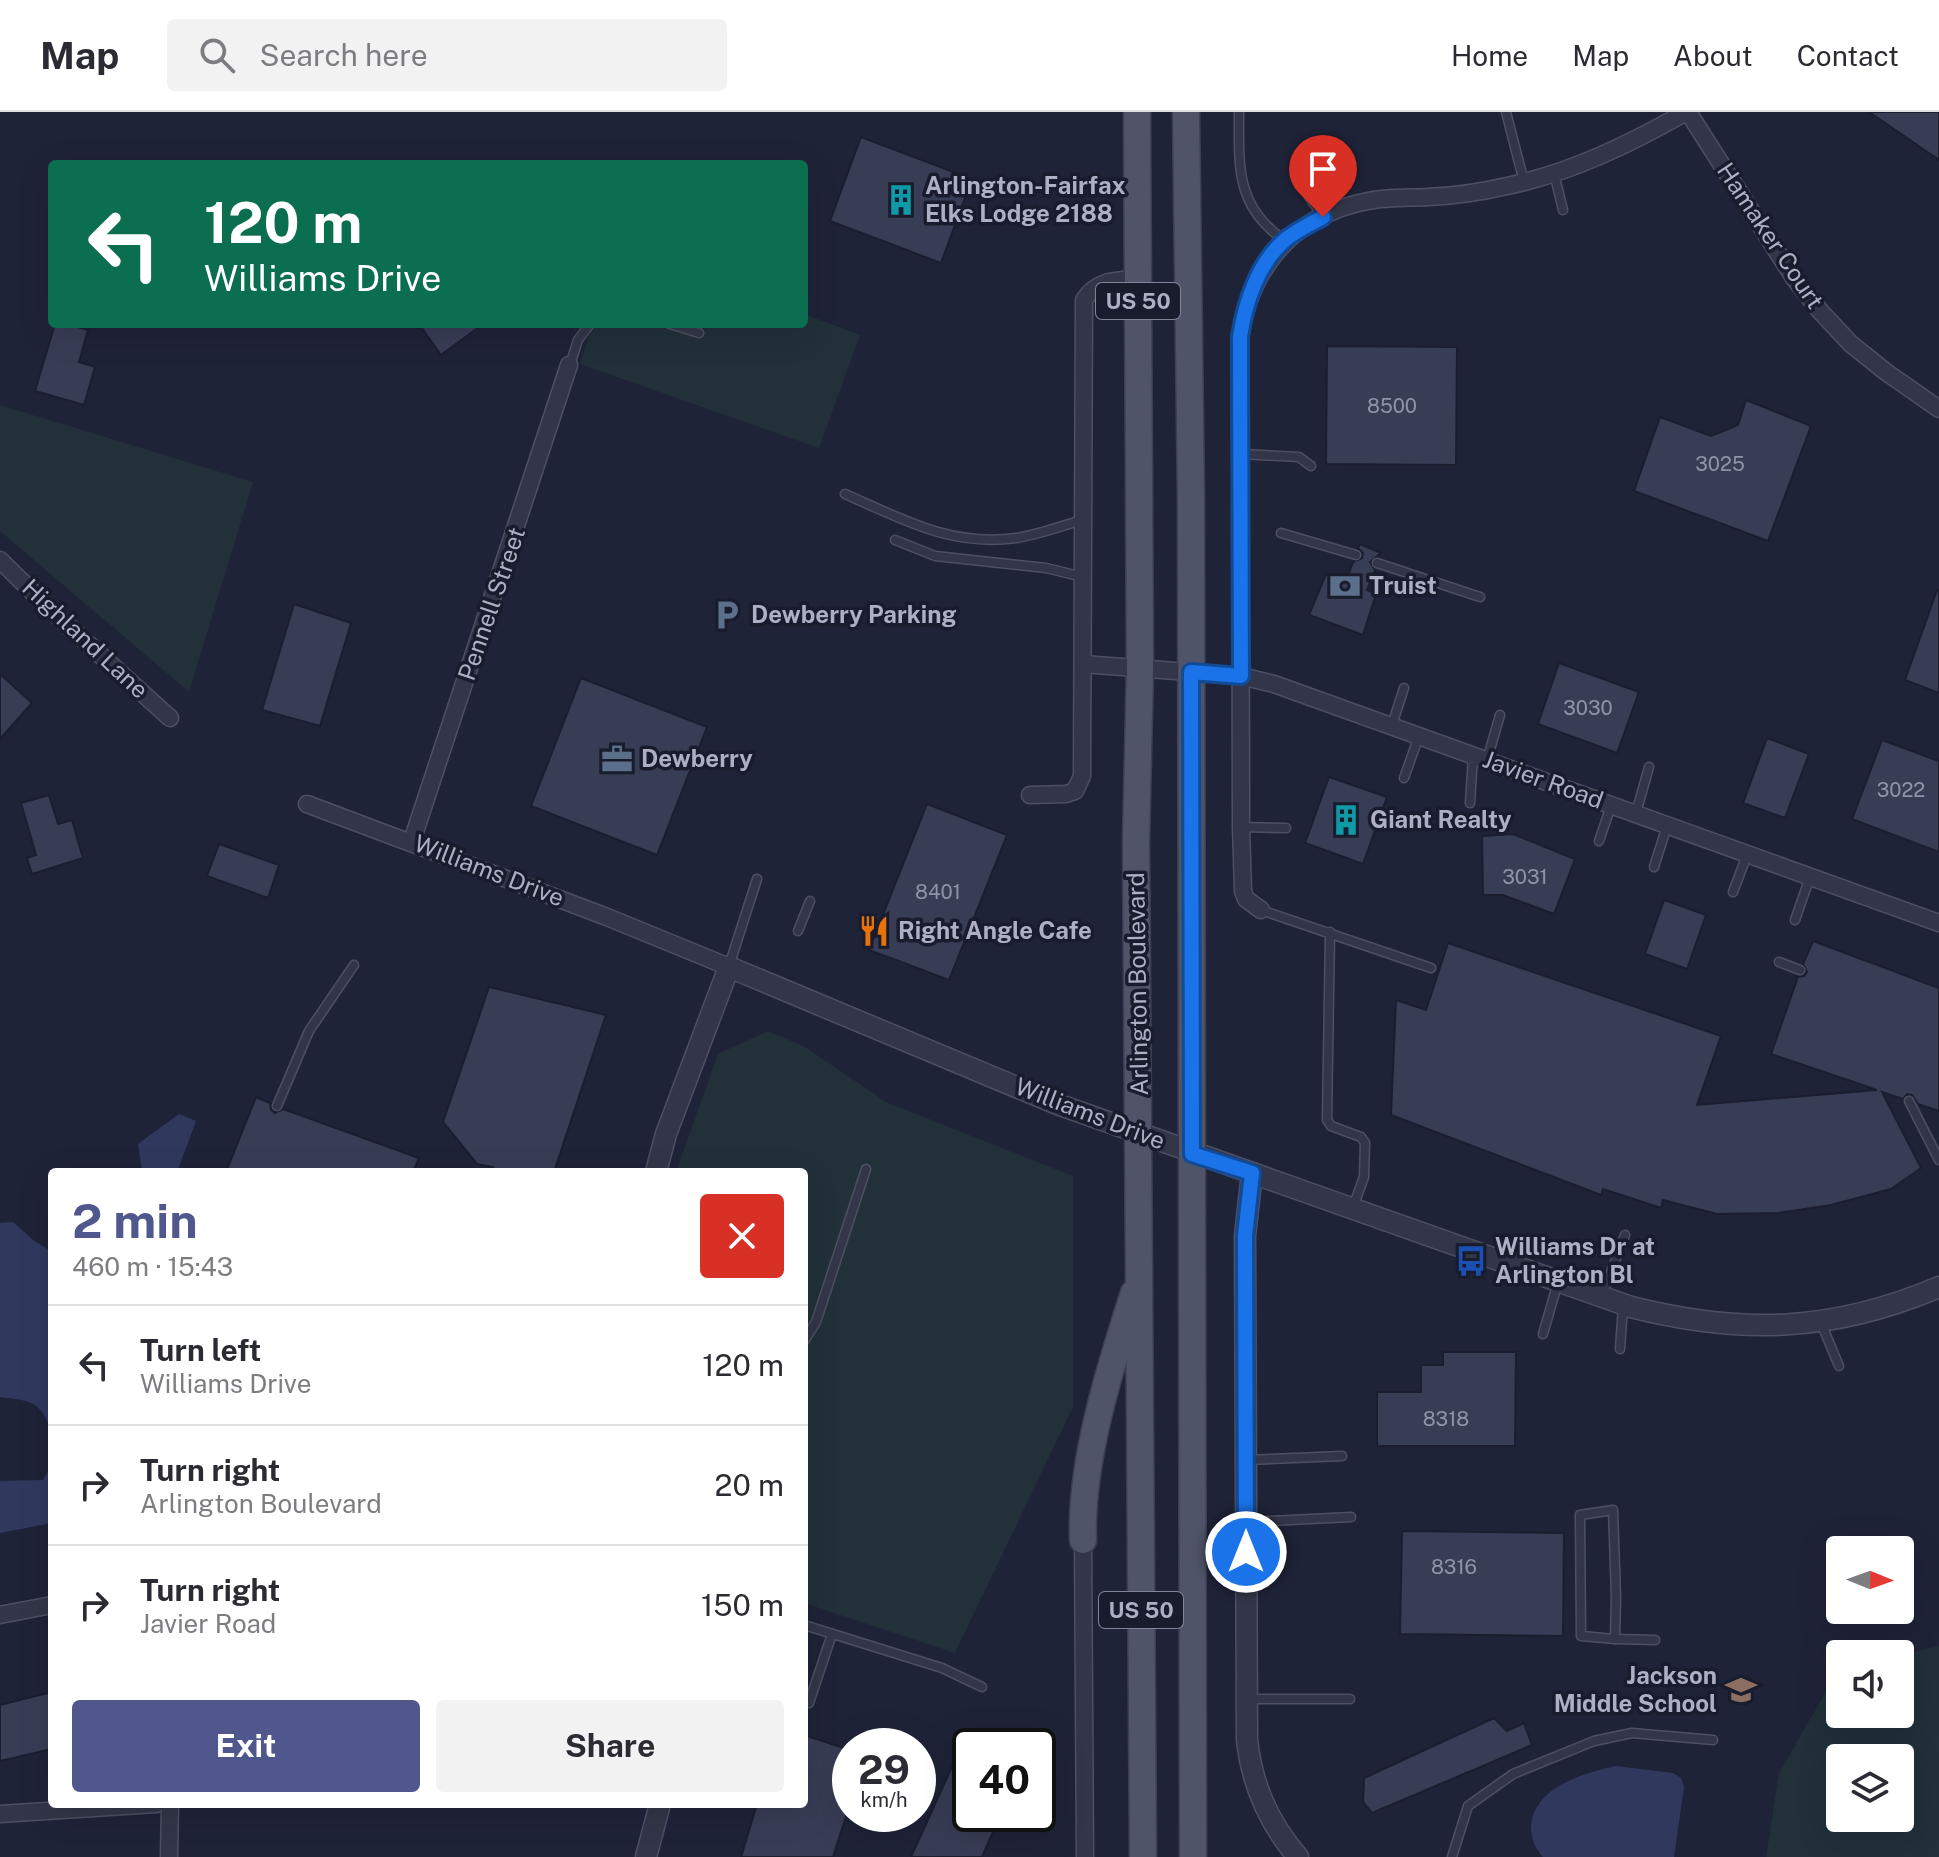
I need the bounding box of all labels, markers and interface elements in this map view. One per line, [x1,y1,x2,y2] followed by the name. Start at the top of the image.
[167,19,727,91] search box
[40,33,119,78] text: Map
[195,33,239,77] icon: search
[259,37,428,73] text: Search here
[1451,39,1528,72] text: Home
[1572,39,1629,72] text: Map
[1673,39,1753,72] text: About
[1797,39,1899,72] text: Contact
[1289,135,1357,217] pin
[1301,147,1345,191] icon: arrive
[1712,157,1830,314] street label: Hamaker Court
[925,171,1126,227] place label: Arlington-Fairfax Elks Lodge 2188
[884,183,918,217] building icon: Arlington-Fairfax Elks Lodge 2188
[204,190,362,256] text: 120 m
[72,192,176,296] icon: left
[204,257,441,299] text: Williams Drive
[1096,283,1180,319] road number: US 50
[1367,394,1417,418] house number: 8500
[1695,452,1745,476] house number: 3025
[452,523,530,684] street label: Pennell Street
[1328,569,1362,603] bank icon: Truist
[1369,571,1437,599] place label: Truist
[17,573,154,704] street label: Highland Lane
[710,598,744,632] parking icon: Dewberry Parking
[751,600,956,628] place label: Dewberry Parking
[1563,696,1613,720] house number: 3030
[600,742,634,776] office icon: Dewberry
[641,744,753,772] place label: Dewberry
[1479,744,1607,814] street label: Javier Road
[1877,778,1925,802] house number: 3022
[1329,803,1363,837] building icon: Giant Realty
[1370,805,1512,833] place label: Giant Realty
[410,829,568,911] street label: Williams Drive
[1502,865,1548,889] house number: 3031
[1121,872,1153,1096] street label: Arlington Boulevard
[915,880,961,904] house number: 8401
[857,914,891,948] restaurant icon: Right Angle Cafe
[898,916,1092,944] place label: Right Angle Cafe
[1011,1072,1169,1154] street label: Williams Drive
[72,1192,198,1249] text: 2 min
[700,1194,784,1278] button: close
[1495,1232,1655,1288] place label: Williams Dr at Arlington Bl
[1454,1244,1488,1278] bus stop icon: Williams Dr at Arlington Bl
[72,1251,233,1282] text: 460 m · 15:43
[140,1332,261,1368] text: Turn left
[72,1343,116,1387] icon: left
[702,1347,784,1383] text: 120 m
[140,1368,311,1399] text: Williams Drive
[1423,1407,1469,1431] house number: 8318
[140,1452,280,1488] text: Turn right
[72,1463,116,1507] icon: right
[715,1467,784,1503] text: 20 m
[140,1488,382,1519] text: Arlington Boulevard
[1204,1510,1288,1594] position arrow
[1826,1536,1914,1624] north arrow
[1826,1536,1914,1832] map controls
[1431,1555,1477,1579] house number: 8316
[140,1572,280,1608] text: Turn right
[72,1583,116,1627] icon: right
[701,1587,784,1623] text: 150 m
[1099,1592,1183,1628] road number: US 50
[140,1608,276,1639] text: Javier Road
[1826,1640,1914,1728] button: sound
[1554,1661,1717,1717] place label: Jackson Middle School
[1724,1673,1758,1707] school or university icon: Jackson Middle School
[72,1700,420,1792] button: Exit
[436,1700,784,1792] button: Share
[952,1728,1056,1832] speed limit sign: 40
[1826,1744,1914,1832] button: layers
[858,1746,910,1793] text: 29
[860,1788,908,1812] text: km/h

